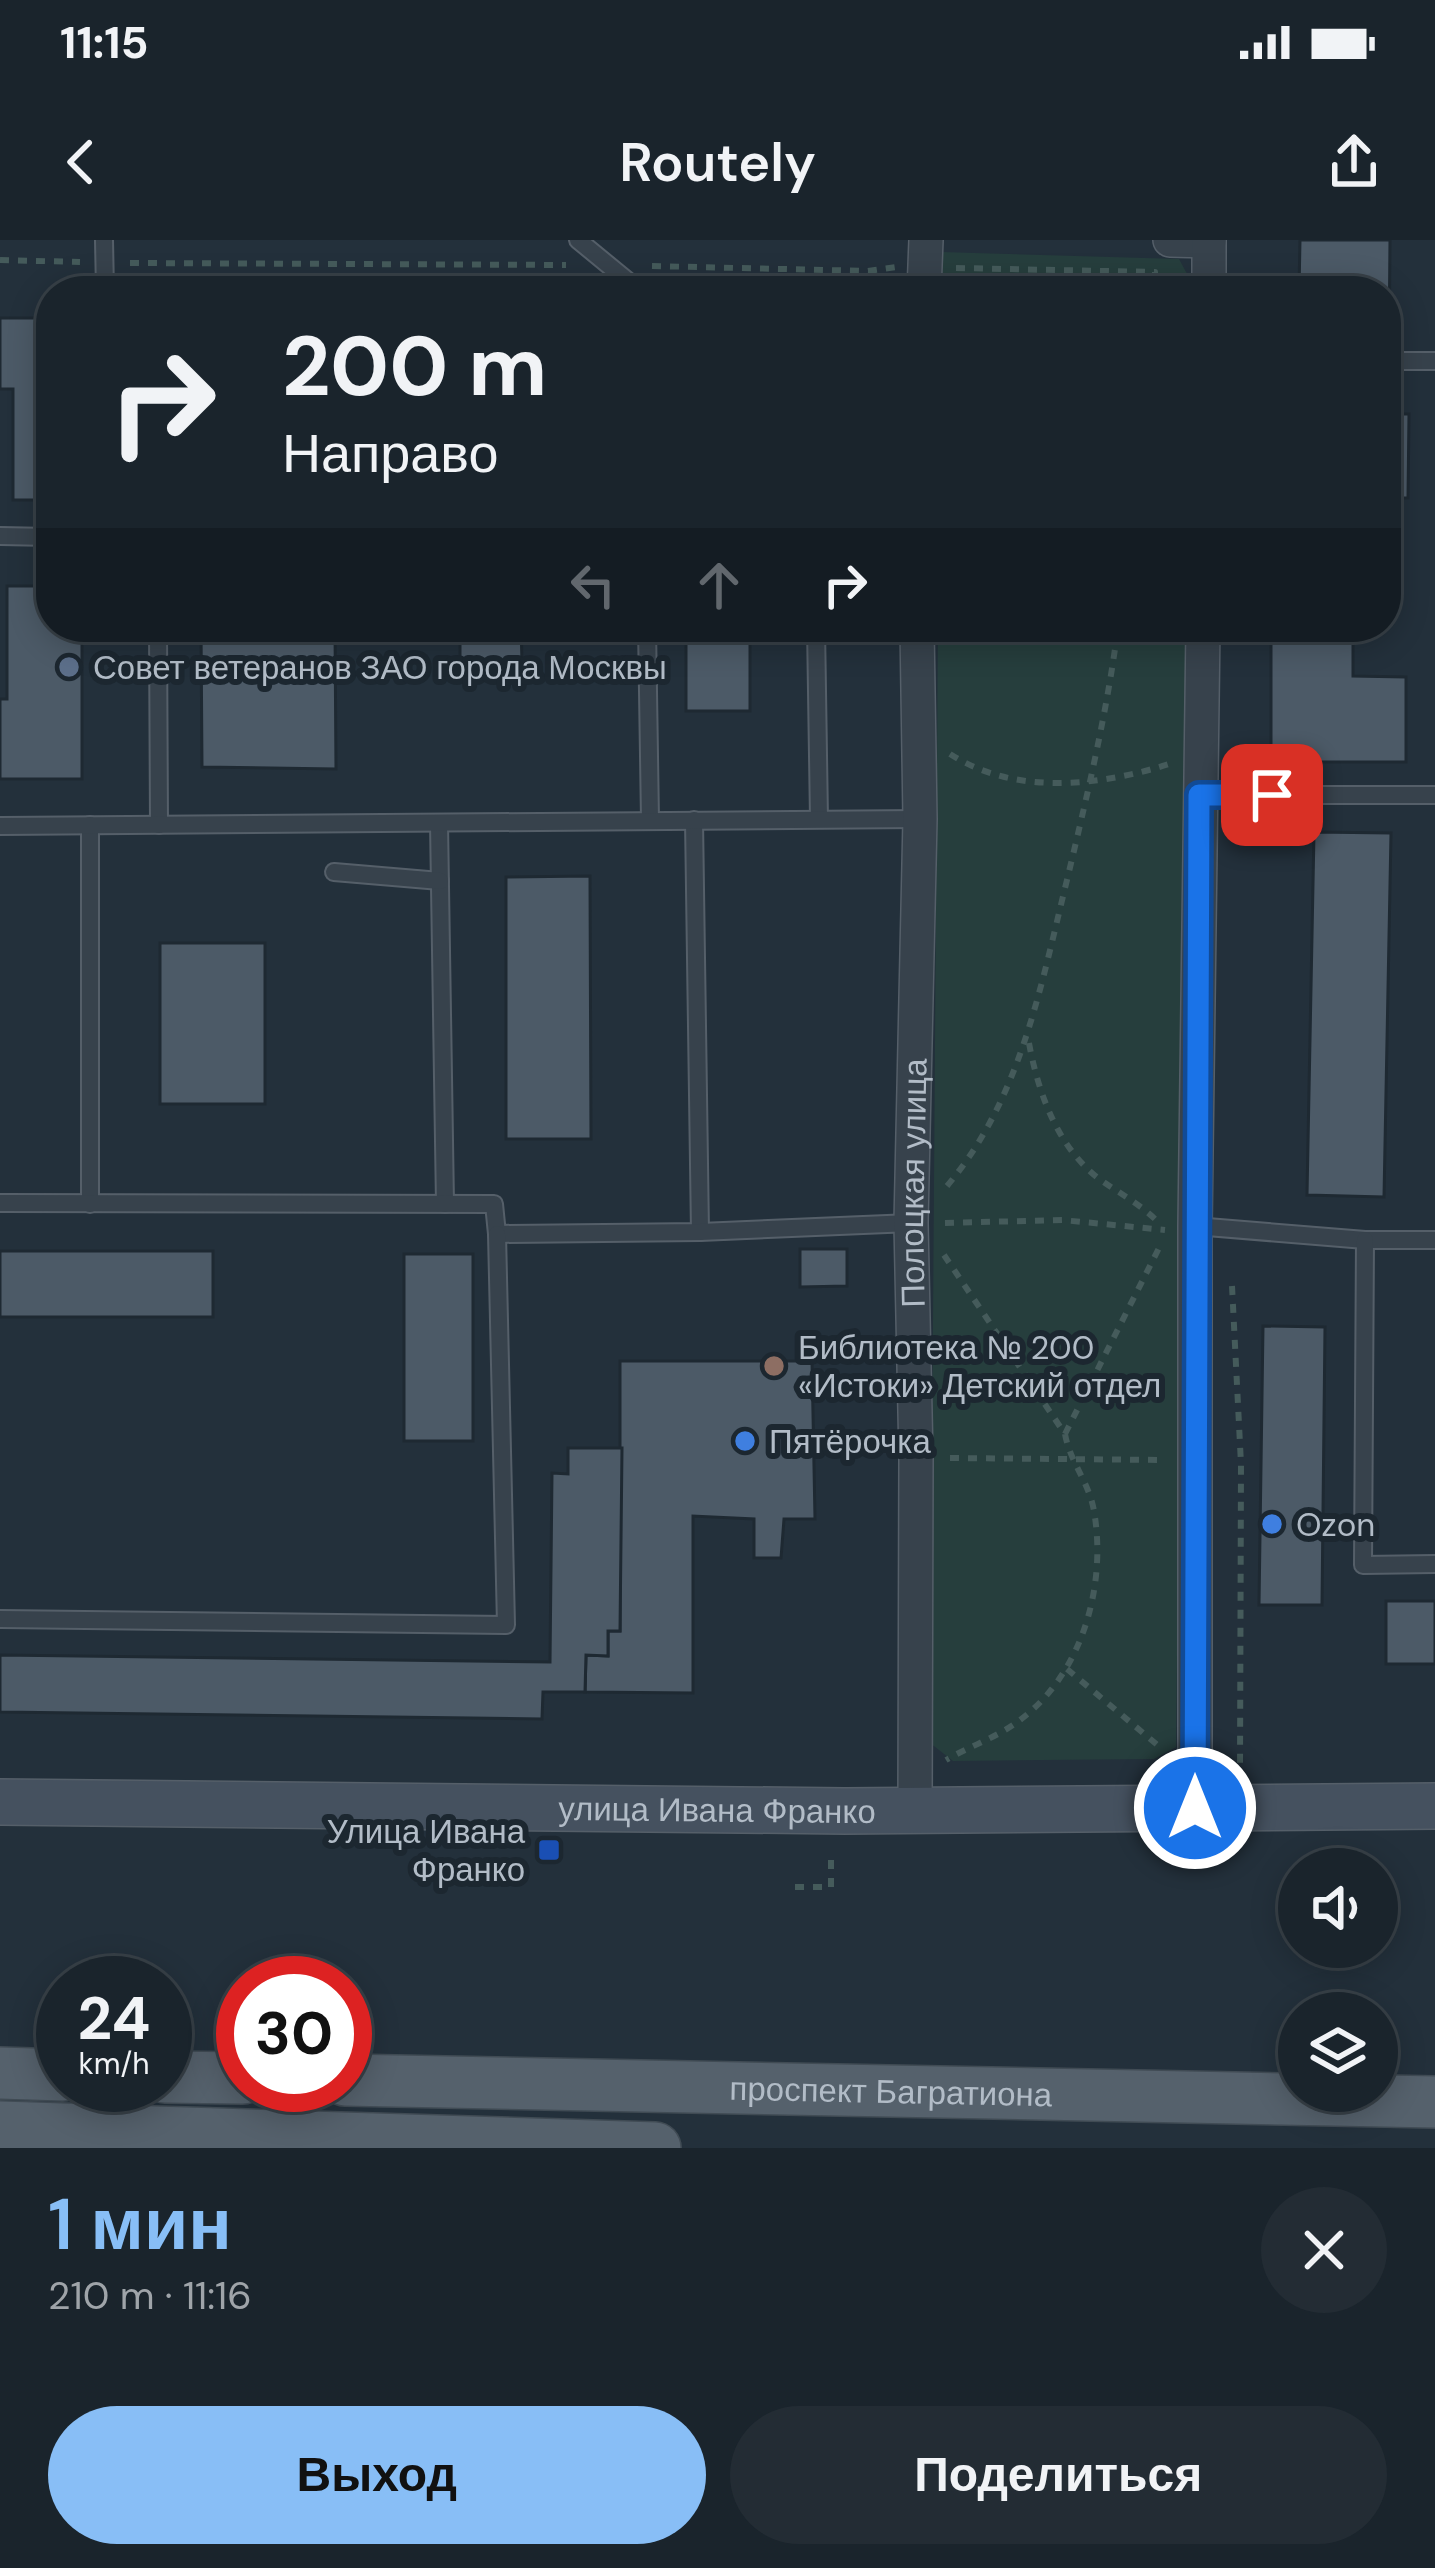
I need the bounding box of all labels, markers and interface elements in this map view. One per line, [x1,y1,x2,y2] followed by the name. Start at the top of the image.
[60,13,149,72] text: 11:15
[619,127,816,198] text: Routely
[48,129,114,195] icon: back
[1321,129,1387,195] icon: share
[282,312,547,421] text: 200 m
[84,324,240,480] icon: right
[282,418,498,489] text: Направо
[560,552,626,618] icon: left
[686,552,752,618] icon: ahead
[812,552,878,618] icon: right
[93,646,667,689] place label: Совет ветеранов ЗАО города Москвы
[56,654,82,680] marker: Совет ветеранов ЗАО города Москвы
[1221,744,1323,846] pin
[1239,762,1305,828] icon: arrive
[890,1057,937,1308] street label: Полоцкая улица
[798,1326,1161,1407] place label: Библиотека № 200 «Истоки» Детский отдел
[761,1353,787,1379] marker: Библиотека № 200 «Истоки» Детский отдел
[769,1420,931,1463] place label: Пятёрочка
[732,1428,758,1454] marker: Пятёрочка
[1296,1503,1375,1546] place label: Ozon
[1259,1511,1285,1537] marker: Ozon
[1132,1745,1258,1871] position arrow
[558,1787,876,1833] street label: улица Ивана Франко
[327,1810,526,1891] place label: Улица Ивана Франко
[536,1837,562,1863] marker: Улица Ивана Франко
[1278,1848,1398,2112] map controls
[1278,1848,1398,1968] button: sound
[216,1956,372,2112] speed limit sign: 30
[77,1979,151,2058] text: 24
[1278,1992,1398,2112] button: layers
[79,2044,149,2083] text: km/h
[729,2067,1053,2116] street label: проспект Багратиона
[48,2178,232,2271] text: 1 мин
[1261,2187,1387,2313] button: close
[48,2270,252,2321] text: 210 m · 11:16
[48,2406,706,2544] button: Выход
[730,2406,1387,2544] button: Поделиться

